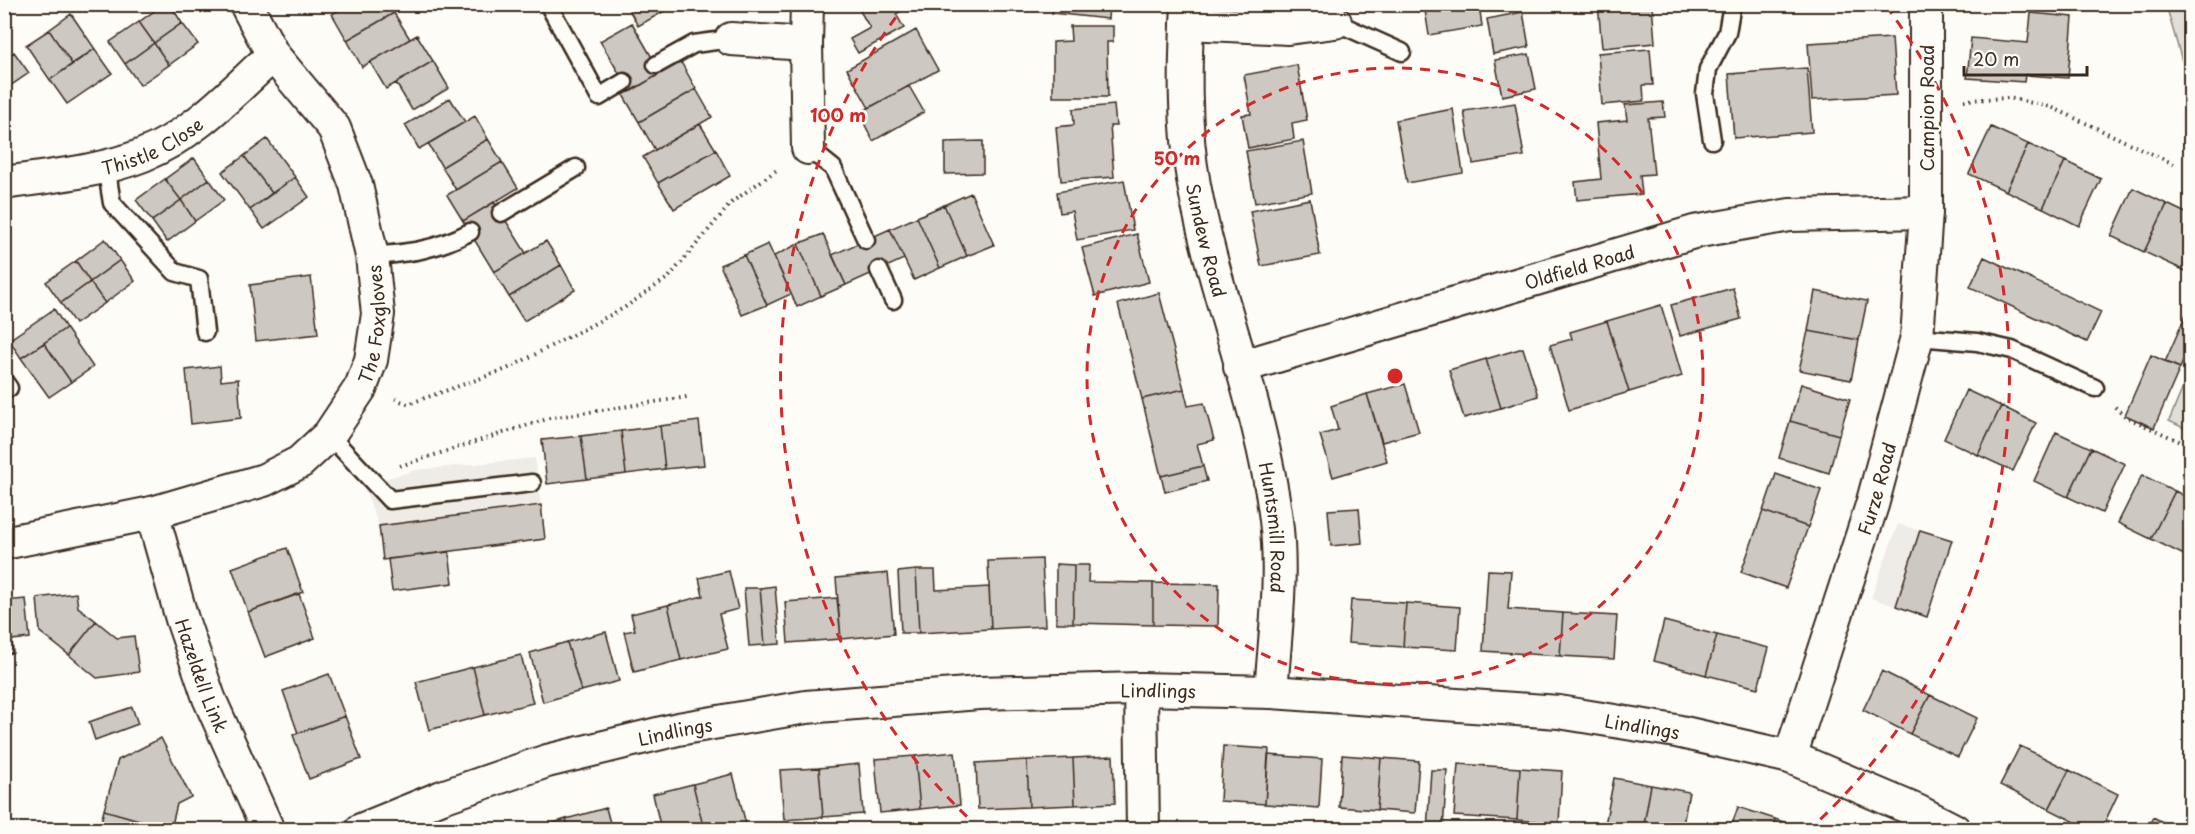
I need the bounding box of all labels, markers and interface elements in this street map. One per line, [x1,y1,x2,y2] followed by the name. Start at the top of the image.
[1964,39,2087,77] scale bar
[1913,44,1940,172] street label: Campion Road
[1973,45,2019,72] text: 20 m
[810,101,866,128] text: 100 m
[99,110,208,181] street label: Thistle Close
[1154,144,1200,171] text: 50 m
[1180,181,1234,300] street label: Sundew Road
[1521,237,1638,295] street label: Oldfield Road
[350,264,392,387] street label: The Foxgloves
[1385,366,1405,386] centre of rings
[1850,439,1902,538] street label: Furze Road
[1253,459,1292,594] street label: Huntsmill Road
[169,615,236,737] street label: Hazeldell Link
[1120,675,1196,704] street label: Lindlings
[1603,706,1682,745] street label: Lindlings
[635,710,714,752] street label: Lindlings

